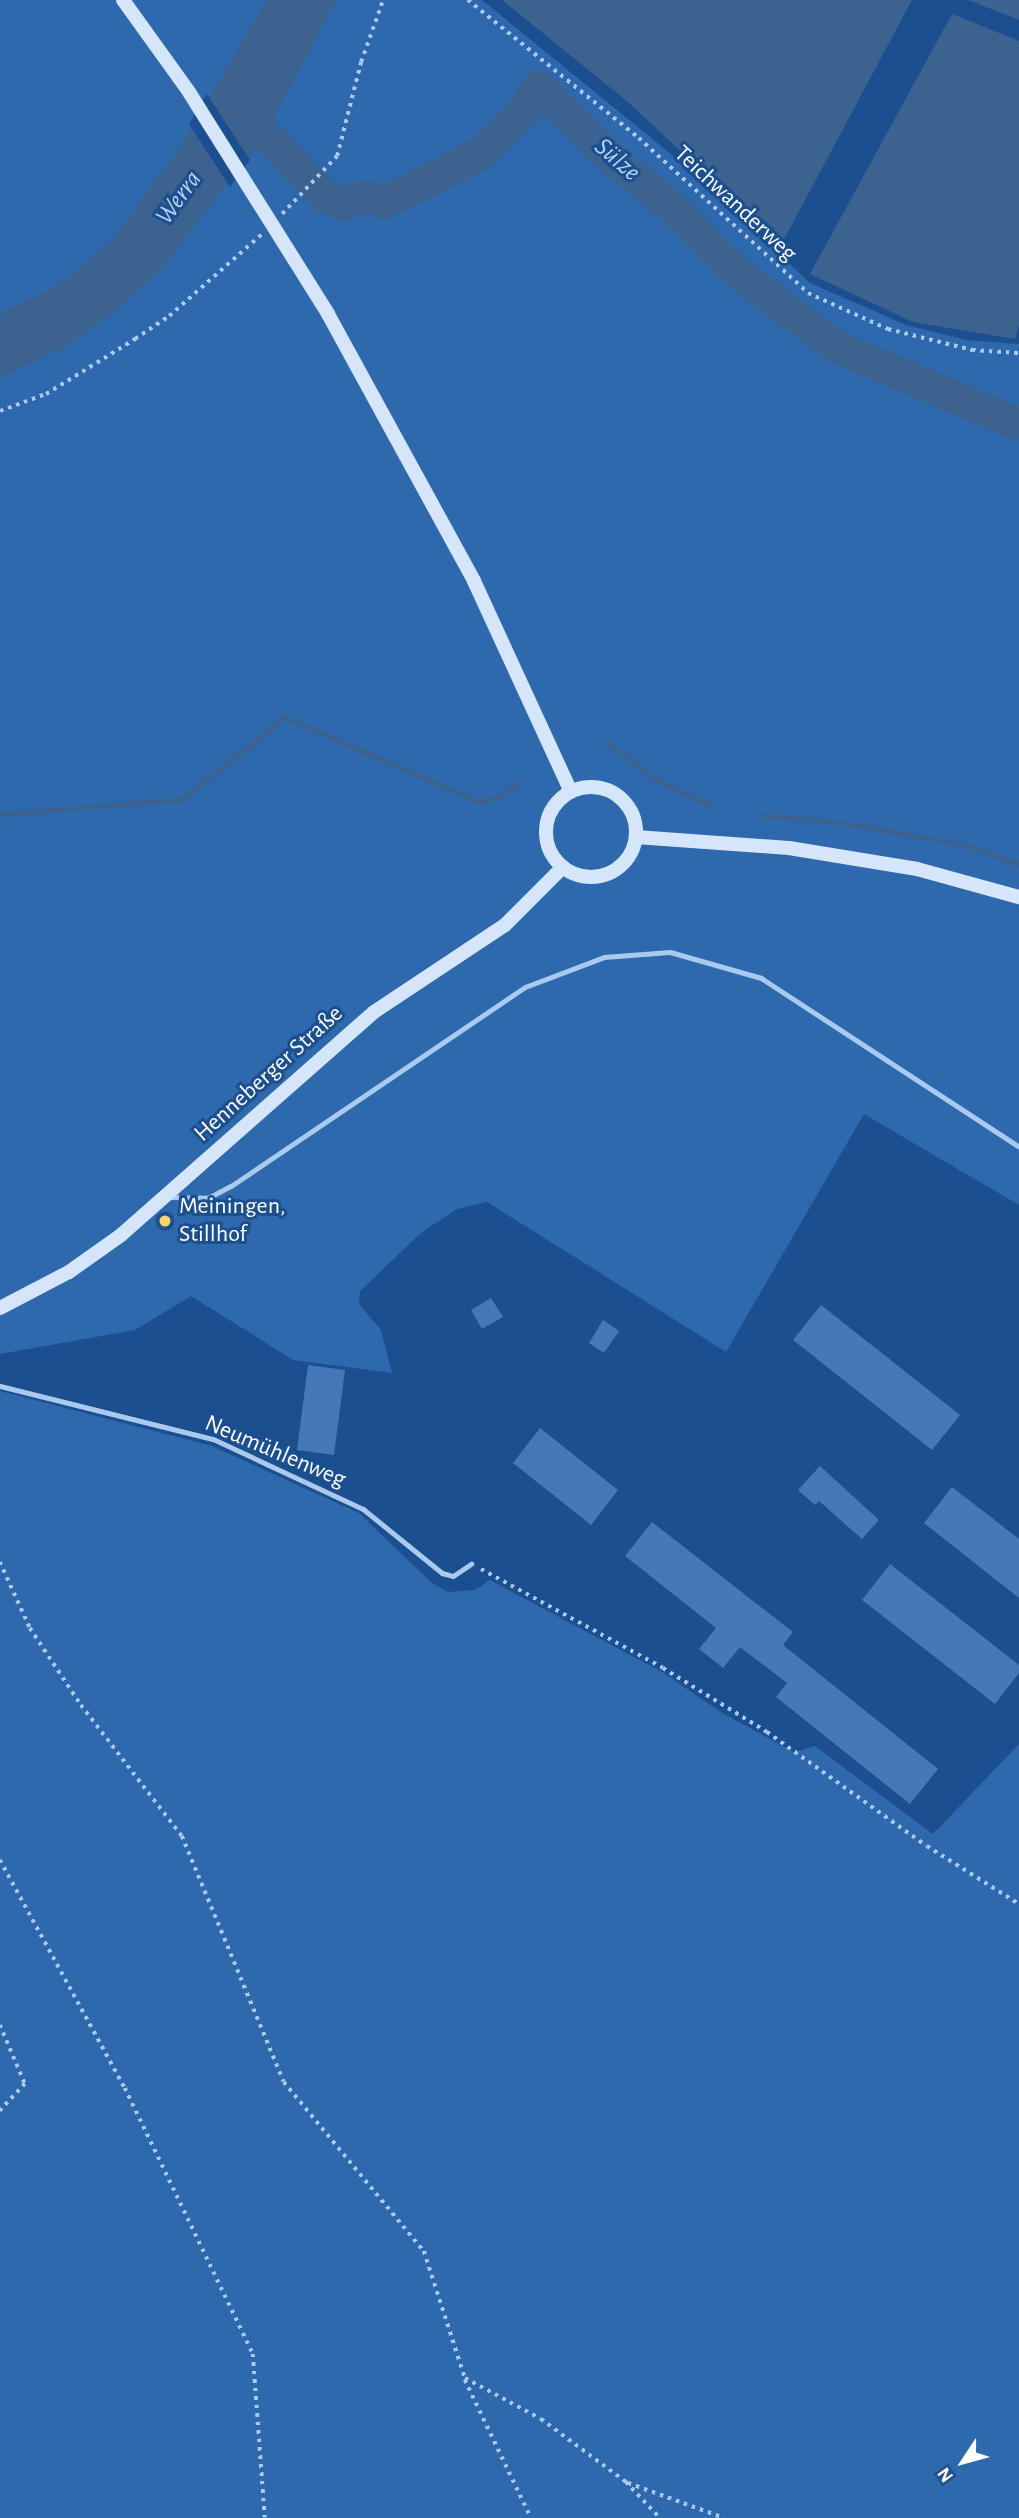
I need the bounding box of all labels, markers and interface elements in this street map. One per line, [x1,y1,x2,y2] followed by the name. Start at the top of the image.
[588,132,646,188] water label: Sülze
[668,140,802,268] street label: Teichwanderweg
[149,165,209,231] water label: Werra
[189,1000,349,1148] street label: Henneberger Straße
[179,1193,286,1249] place label: Meiningen, Stillhof
[157,1213,173,1229] marker: Meiningen, Stillhof
[200,1409,350,1495] street label: Neumühlenweg
[928,2427,998,2497] north arrow
[934,2464,957,2486] text: N

